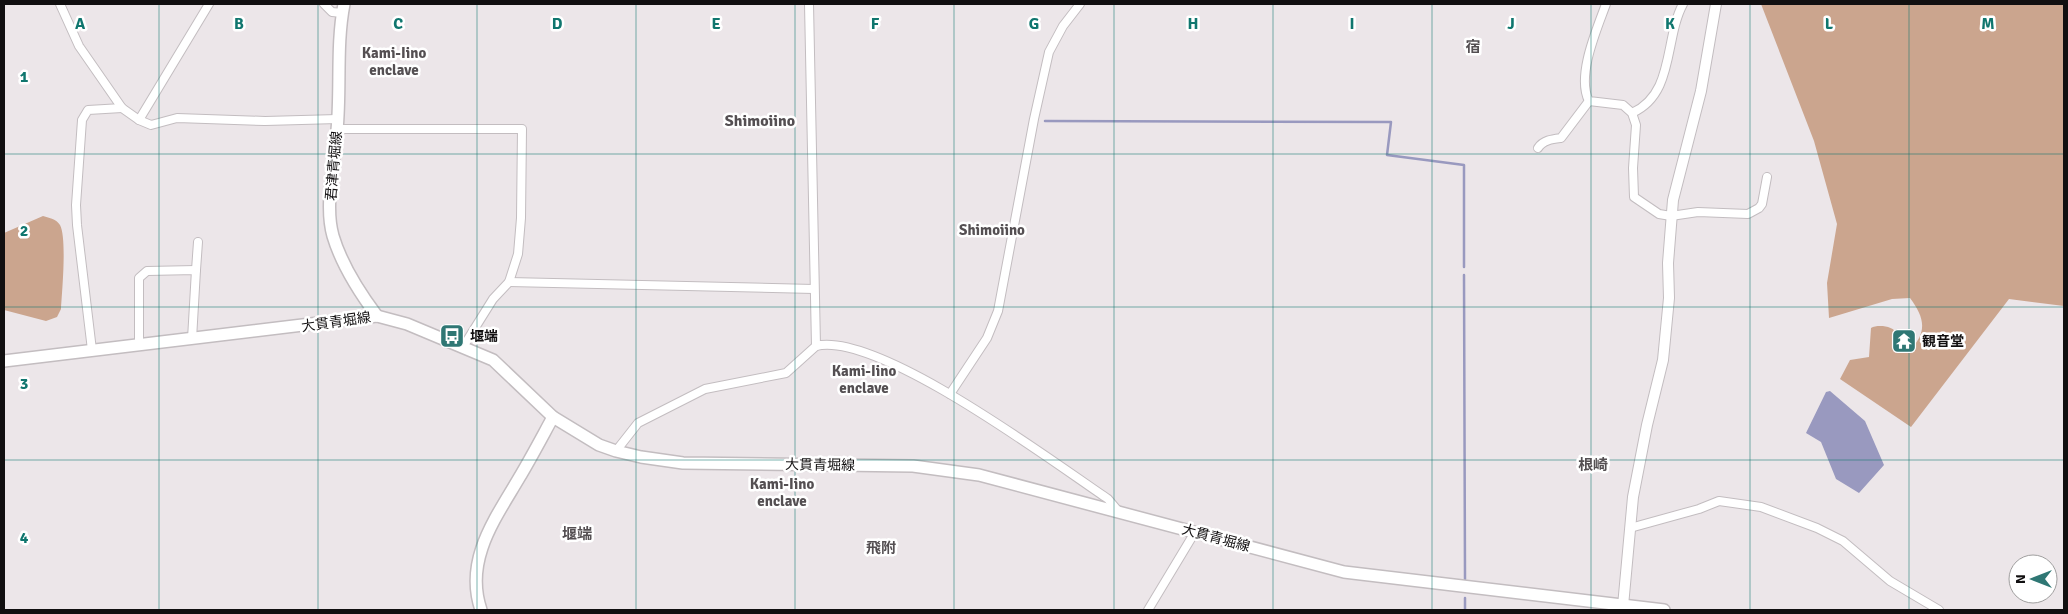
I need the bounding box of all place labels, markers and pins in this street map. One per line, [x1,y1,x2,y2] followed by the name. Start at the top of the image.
[439,323,465,349] bus stop icon: 堰端
[470,328,498,345] place label: 堰端
[1891,328,1917,354] temple icon: 観音堂
[1922,333,1964,350] place label: 観音堂

